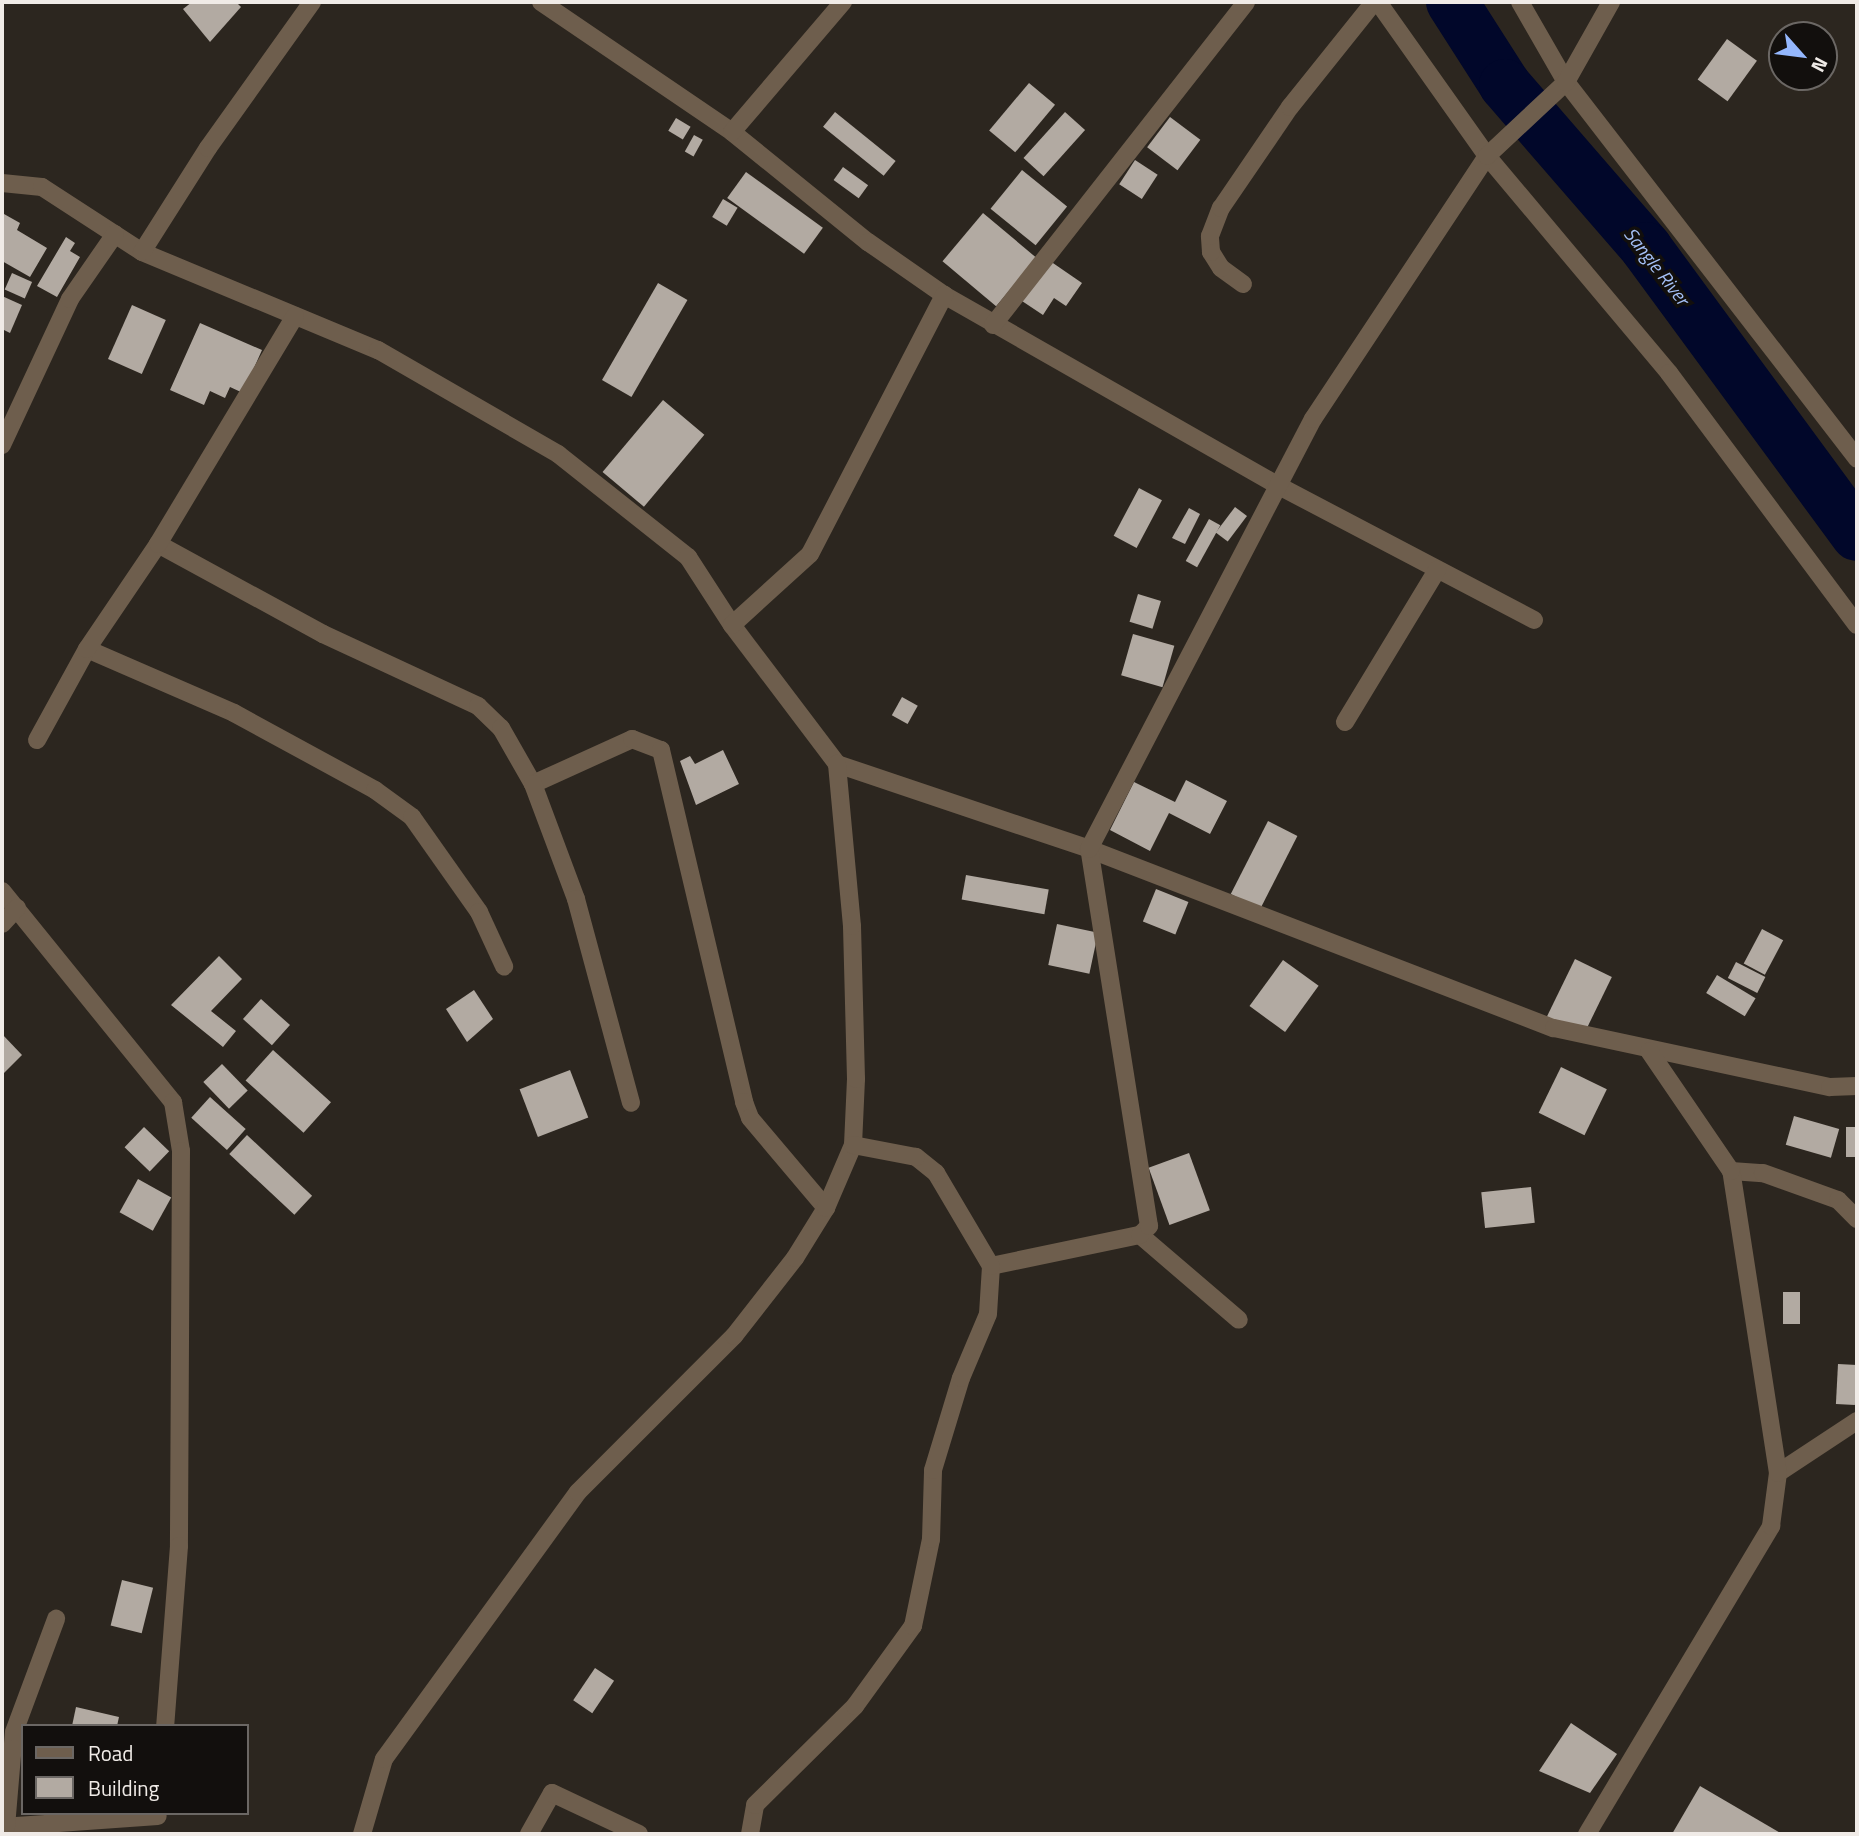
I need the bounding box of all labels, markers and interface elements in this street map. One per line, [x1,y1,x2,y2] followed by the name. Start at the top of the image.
[1768,21,1838,91] north arrow
[1804,53,1836,78] text: N
[1620,223,1694,309] water label: Sangle River
[21,1724,248,1815] legend
[88,1737,133,1769] text: Road
[88,1772,159,1804] text: Building

